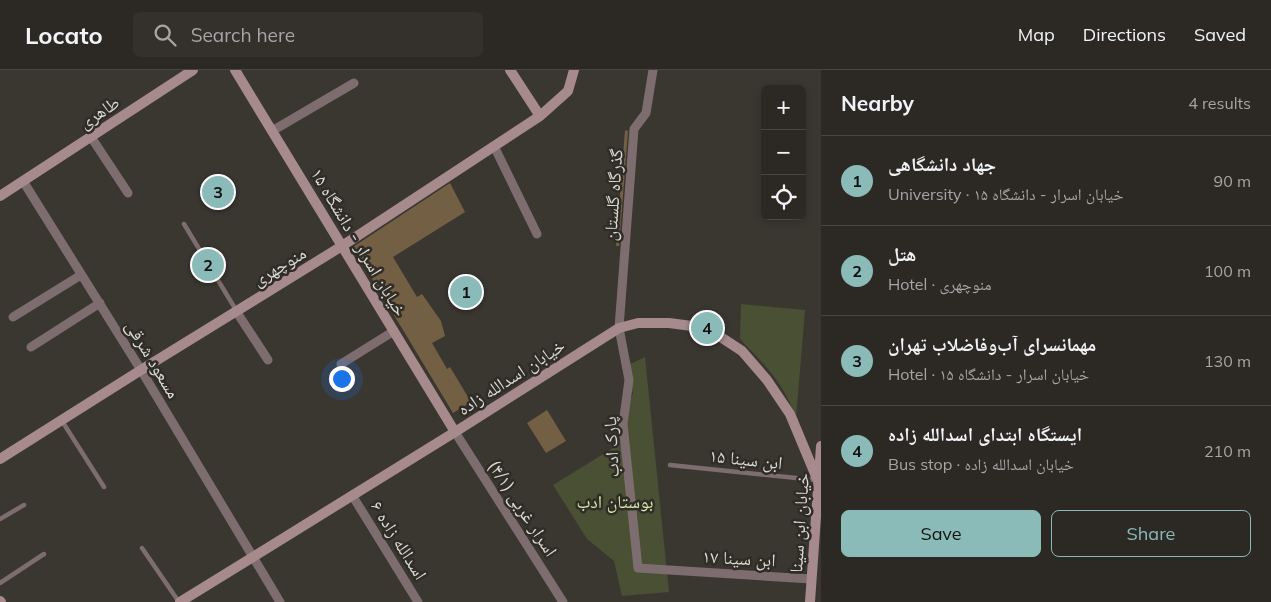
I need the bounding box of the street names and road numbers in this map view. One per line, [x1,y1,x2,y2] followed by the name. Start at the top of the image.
[74,90,124,134] street label: طاهری
[598,148,628,242] street label: گذرگاه گلستان
[306,164,412,320] street label: خیابان اسرار - دانشگاه ۱۵
[248,241,310,291] street label: منوچهری
[121,316,185,402] street label: مسعود شرقی
[453,334,569,420] street label: خیابان اسدالله زاده
[598,416,624,478] street label: پارک ادب
[708,444,784,474] street label: ابن سینا ۱۵
[483,455,563,561] street label: اسرار غربی (۴/۱)
[784,472,814,574] street label: خیابان ابن سینا
[366,496,432,584] street label: اسدالله زاده ۶
[702,545,776,571] street label: ابن سینا ۱۷

